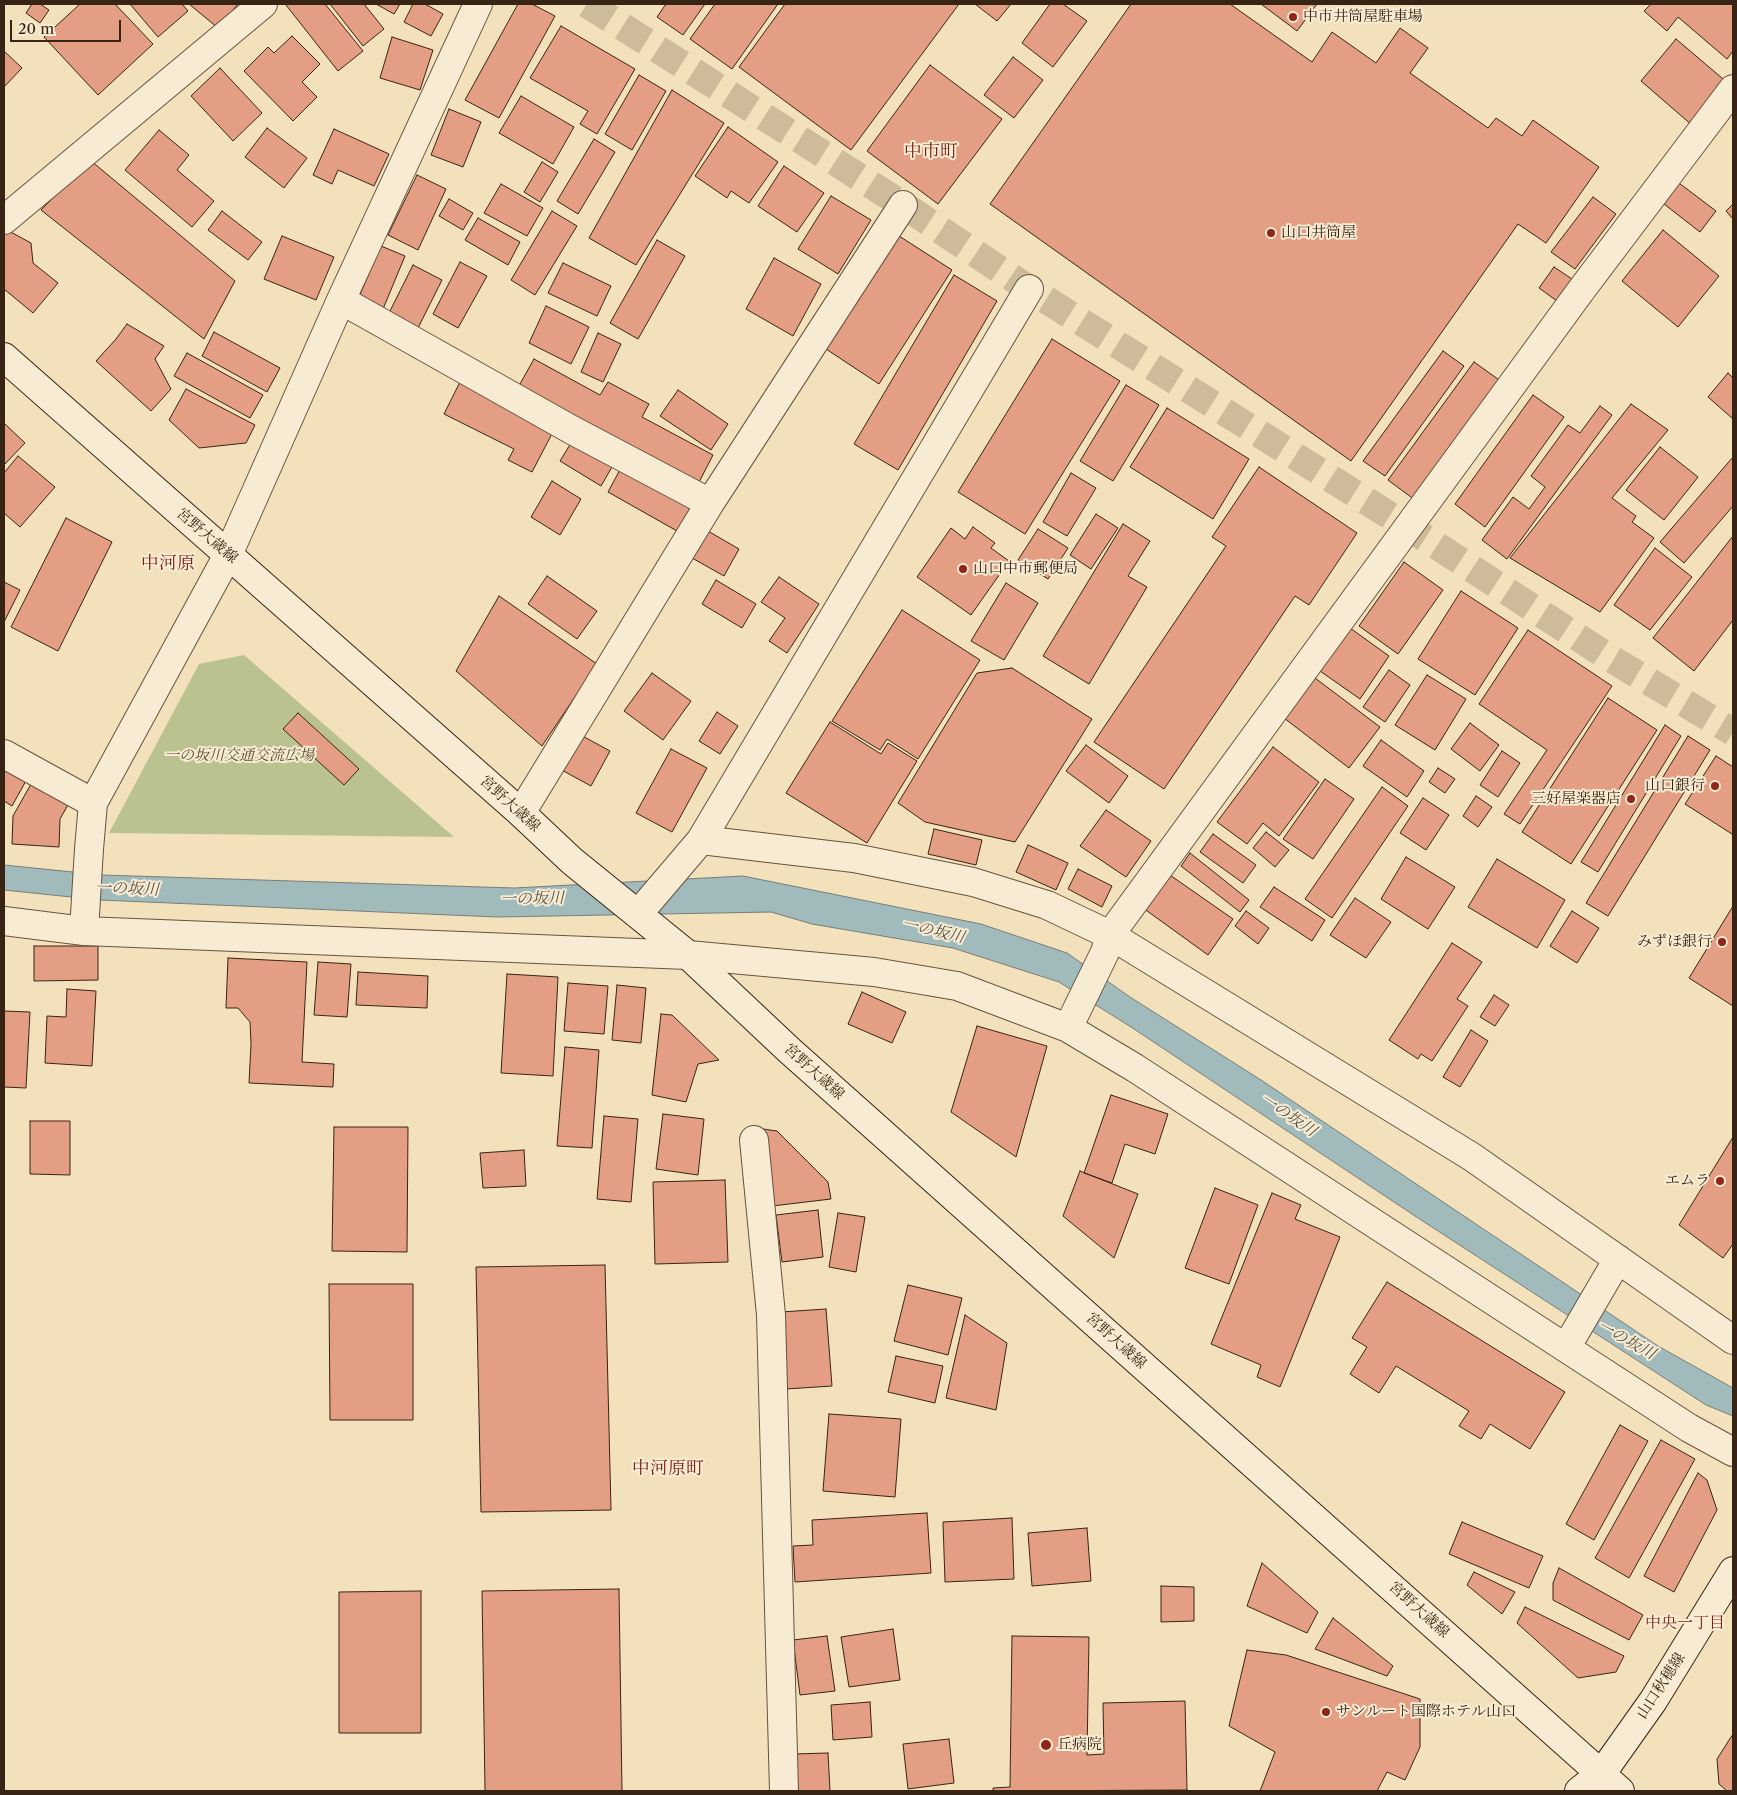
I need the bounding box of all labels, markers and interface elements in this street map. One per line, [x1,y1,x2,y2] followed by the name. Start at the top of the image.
[1303,8,1423,26] place label: 中市井筒屋駐車場
[12,10,124,42] scale bar
[1287,11,1299,23] marker: 中市井筒屋駐車場
[18,19,54,38] text: 20 m
[904,141,958,163] district label: 中市町
[1281,224,1356,242] place label: 山口井筒屋
[1265,227,1277,239] marker: 山口井筒屋
[173,505,241,567] street label: 宮野大歳線
[141,553,195,575] district label: 中河原
[973,560,1078,578] place label: 山口中市郵便局
[957,563,969,575] marker: 山口中市郵便局
[164,747,314,765] park label: 一の坂川交通交流広場
[476,772,544,836] street label: 宮野大歳線
[1645,777,1705,795] place label: 山口銀行
[1709,780,1721,792] marker: 山口銀行
[1531,790,1621,808] place label: 三好屋楽器店
[1625,793,1637,805] marker: 三好屋楽器店
[95,878,159,900] water label: 一の坂川
[500,889,564,909] water label: 一の坂川
[900,914,966,948] water label: 一の坂川
[1637,933,1712,951] place label: みずほ銀行
[1716,936,1728,948] marker: みずほ銀行
[780,1040,848,1104] street label: 宮野大歳線
[1256,1089,1320,1141] water label: 一の坂川
[1665,1172,1710,1190] place label: エムラ
[1714,1175,1726,1187] marker: エムラ
[1082,1309,1150,1373] street label: 宮野大歳線
[1593,1316,1659,1364] water label: 一の坂川
[632,1458,704,1480] district label: 中河原町
[1385,1578,1453,1642] street label: 宮野大歳線
[1645,1613,1725,1633] district label: 中央一丁目
[1633,1650,1689,1722] street label: 山口秋穂線
[1336,1703,1516,1721] place label: サンルート国際ホテル山口
[1320,1706,1332,1718] marker: サンルート国際ホテル山口
[1057,1736,1102,1754] place label: 丘病院
[1039,1738,1053,1752] marker: 丘病院

